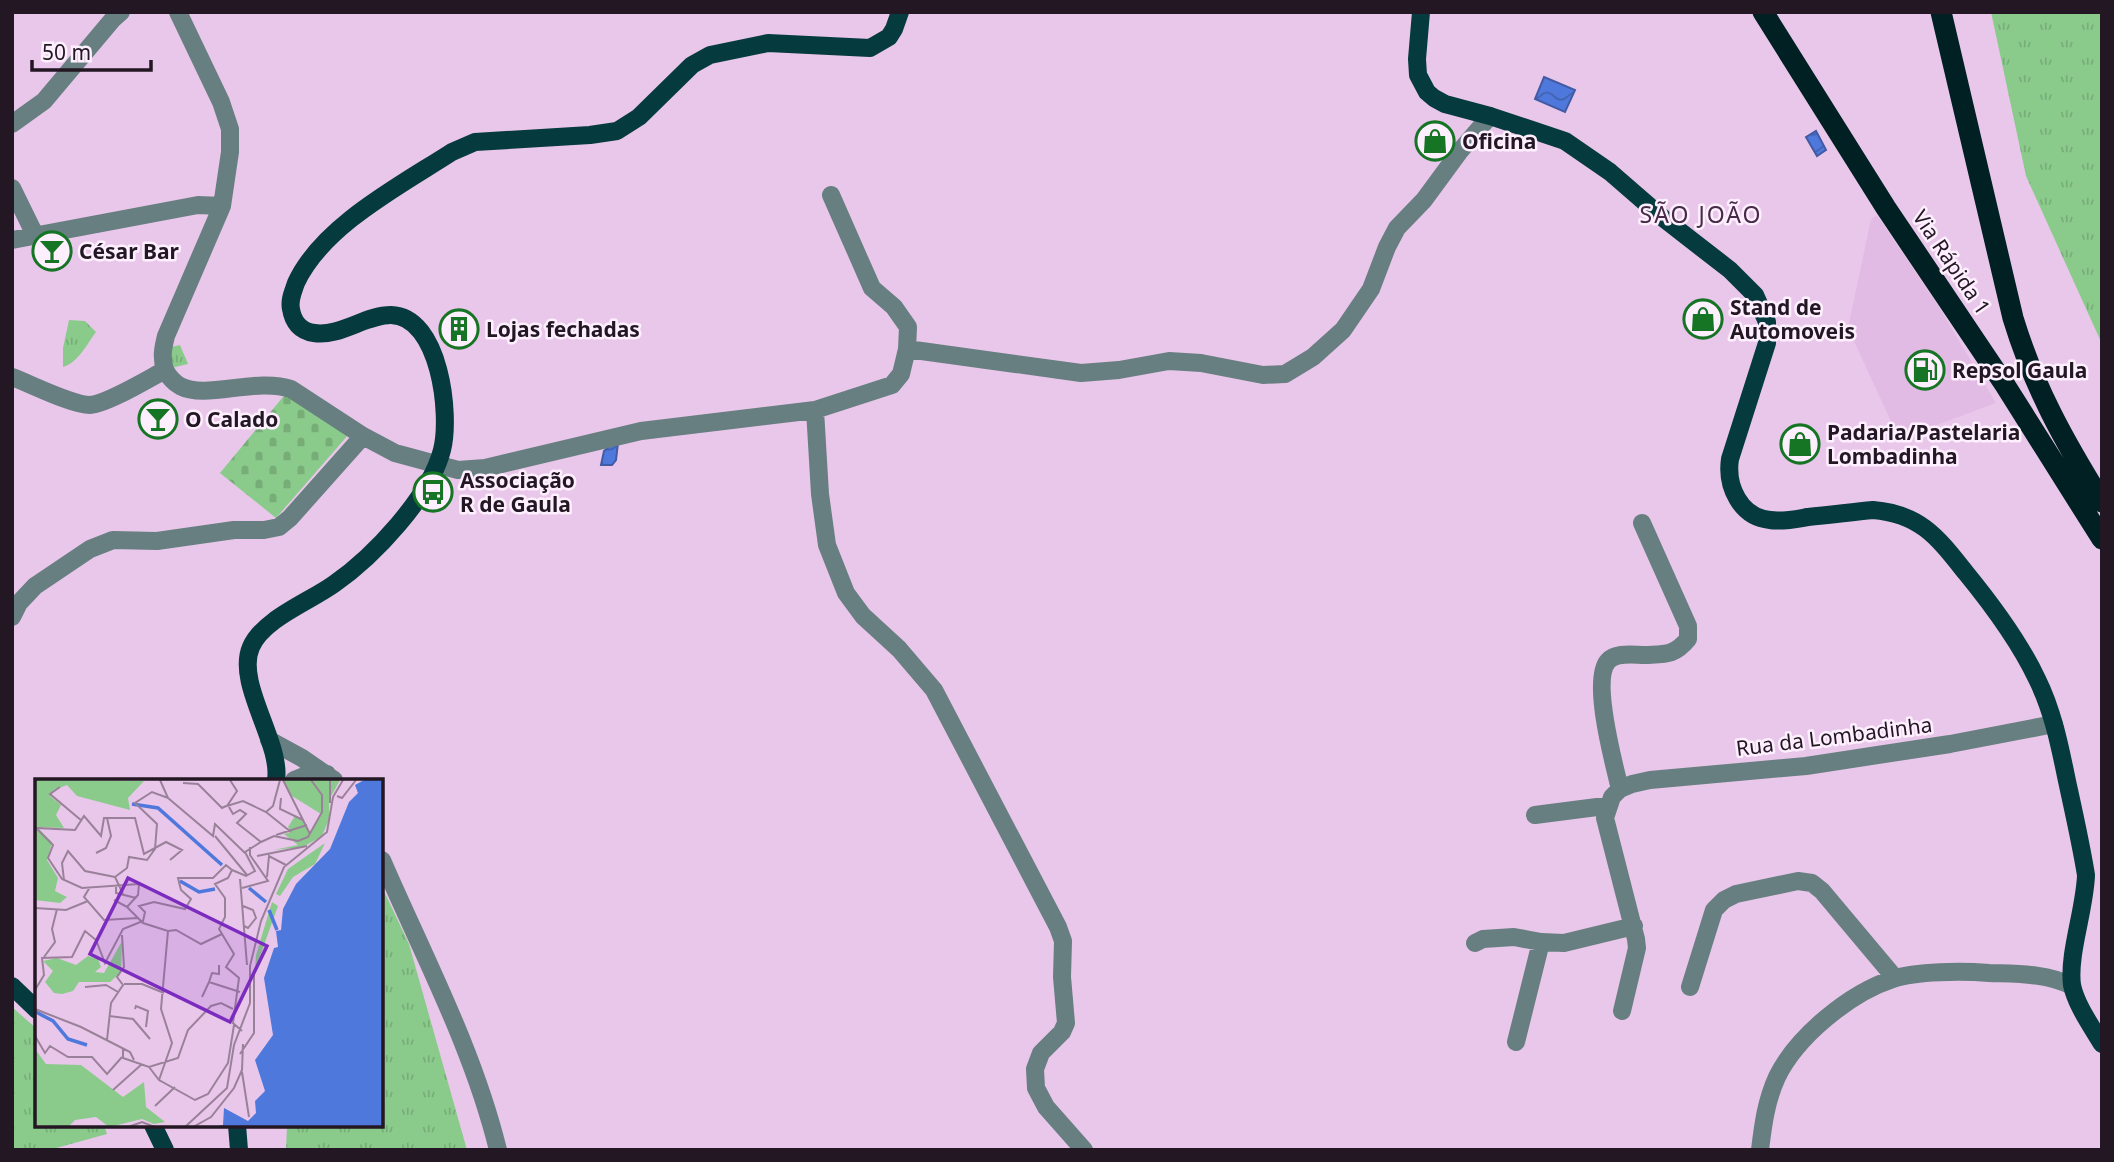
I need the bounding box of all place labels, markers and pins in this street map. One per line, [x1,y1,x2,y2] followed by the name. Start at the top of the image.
[1414,120,1456,162] shop icon: Oficina
[1462,127,1536,155] place label: Oficina
[31,230,73,272] bar icon: César Bar
[79,237,180,265] place label: César Bar
[1730,293,1855,345] place label: Stand de Automoveis
[1682,298,1724,340] shop icon: Stand de Automoveis
[438,308,480,350] building icon: Lojas fechadas
[486,315,640,343] place label: Lojas fechadas
[1904,349,1946,391] fuel station icon: Repsol Gaula
[1952,356,2087,384] place label: Repsol Gaula
[137,398,179,440] bar icon: O Calado
[185,405,278,433] place label: O Calado
[1827,418,2020,470] place label: Padaria/Pastelaria Lombadinha
[1779,423,1821,465] shop icon: Padaria/Pastelaria Lombadinha
[460,466,575,518] place label: Associação R de Gaula
[412,471,454,513] bus stop icon: Associação R de Gaula

